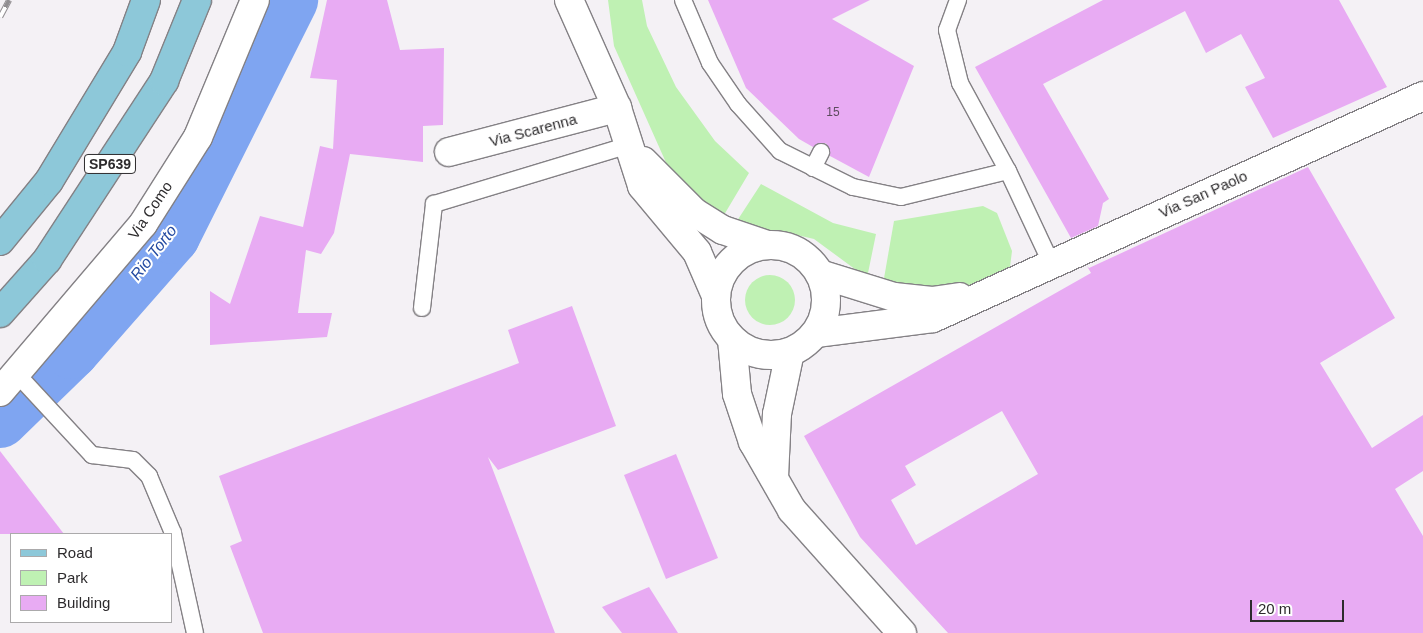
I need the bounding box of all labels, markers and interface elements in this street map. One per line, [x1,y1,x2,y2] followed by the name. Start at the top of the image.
[826,106,840,120] house number: 15
[487,110,579,150] street label: Via Scarenna
[84,152,136,175] road number: SP639
[1156,166,1250,222] street label: Via San Paolo
[124,178,176,242] street label: Via Como
[127,222,181,284] water label: Rio Torto
[10,533,172,623] legend
[57,544,93,561] text: Road
[57,569,88,586] text: Park
[1253,590,1347,622] scale bar
[57,594,110,611] text: Building
[1258,600,1291,617] text: 20 m

